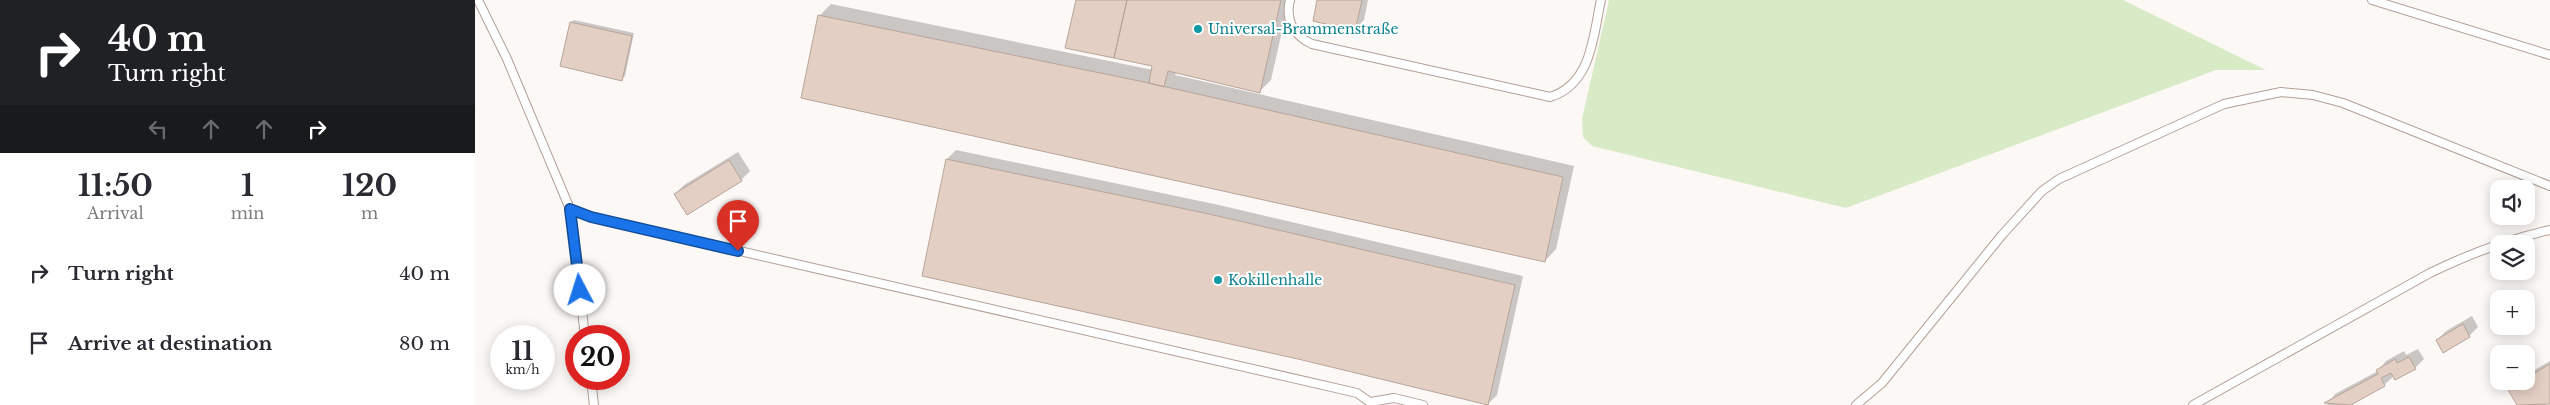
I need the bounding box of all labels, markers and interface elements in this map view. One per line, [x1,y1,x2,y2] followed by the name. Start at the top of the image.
[108,17,206,60] text: 40 m
[25,20,90,85] icon: right
[1208,20,1398,38] place label: Universal-Brammenstraße
[1192,23,1204,35] marker: Universal-Brammenstraße
[108,60,226,87] text: Turn right
[144,115,172,143] icon: left
[197,115,225,143] icon: ahead
[250,115,278,143] icon: ahead
[303,115,331,143] icon: right
[78,167,153,204] text: 11:50
[241,167,254,204] text: 1
[342,167,397,204] text: 120
[2490,180,2535,390] map controls
[2490,180,2535,225] button: sound
[717,200,759,251] pin
[87,203,144,223] text: Arrival
[231,203,264,223] text: min
[361,203,378,223] text: m
[724,207,752,235] icon: arrive
[2490,235,2535,280] button: layers
[25,259,53,287] icon: right
[68,262,174,285] text: Turn right
[399,262,450,285] text: 40 m
[553,263,605,315] position arrow
[1228,271,1322,289] place label: Kokillenhalle
[1212,274,1224,286] marker: Kokillenhalle
[2490,290,2535,335] button: +
[565,325,630,390] speed limit sign: 20
[25,329,53,357] icon: arrive
[68,332,272,355] text: Arrive at destination
[399,332,450,355] text: 80 m
[512,336,533,367] text: 11
[2490,345,2535,390] button: −
[505,362,540,377] text: km/h

